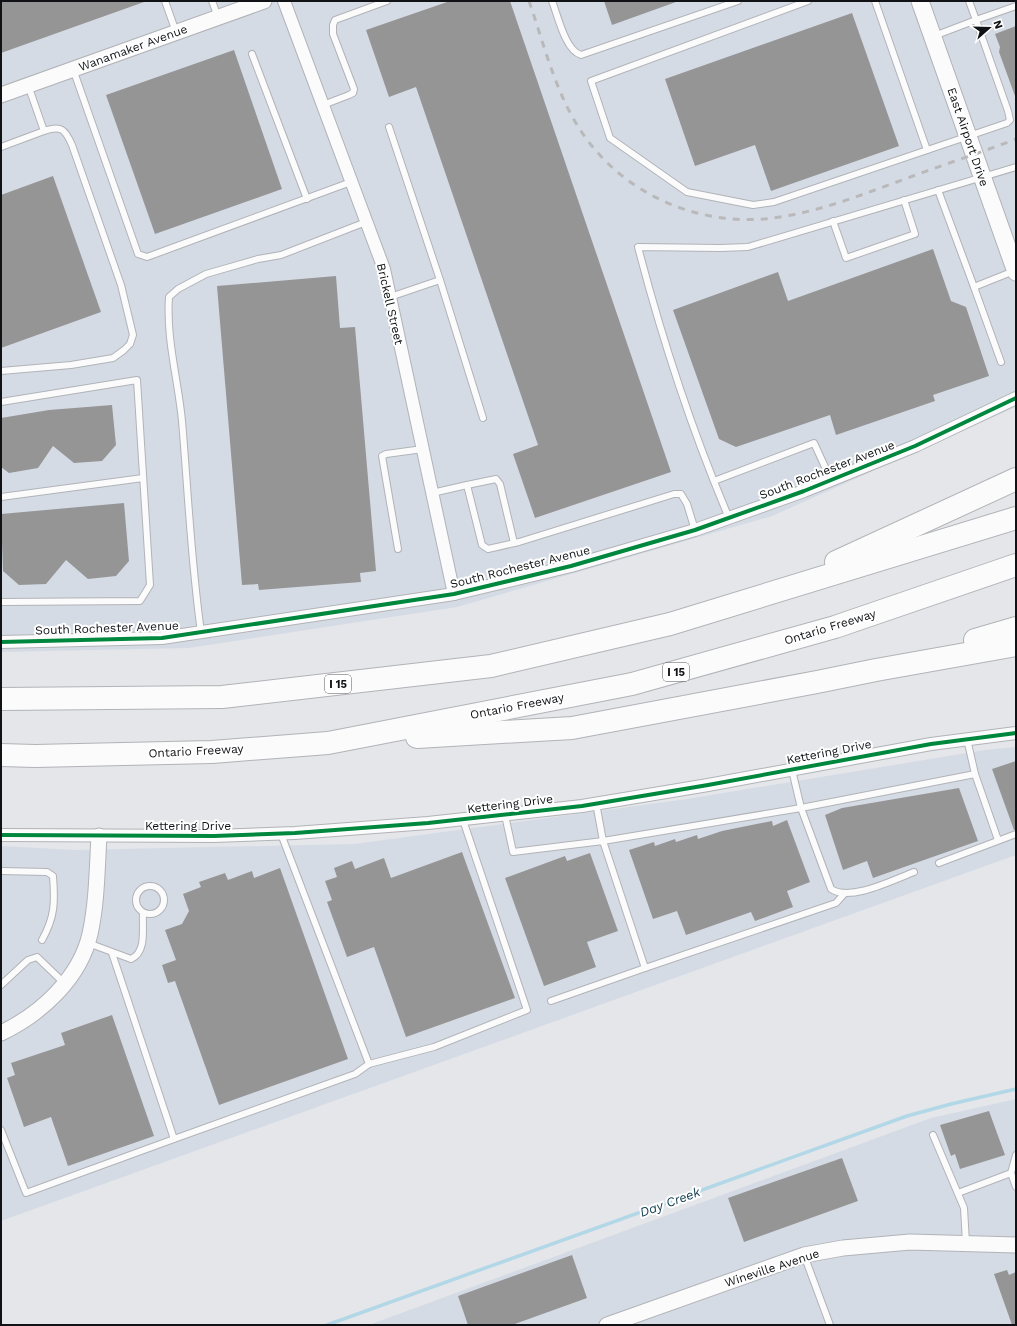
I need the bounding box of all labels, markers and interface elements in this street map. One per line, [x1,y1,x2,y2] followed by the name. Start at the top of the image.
[969,8,1009,48] north arrow
[990,19,1005,31] text: N
[77,22,189,74] street label: Wanamaker Avenue
[945,86,992,188] street label: East Airport Drive
[374,262,406,346] street label: Brickell Street
[757,438,897,502] street label: South Rochester Avenue
[449,543,592,591] street label: South Rochester Avenue
[782,606,878,648] street label: Ontario Freeway
[35,618,179,638] street label: South Rochester Avenue
[663,663,689,681] road number: I 15
[325,675,351,693] road number: I 15
[469,690,566,722] street label: Ontario Freeway
[785,737,873,767] street label: Kettering Drive
[148,741,245,760] street label: Ontario Freeway
[466,792,554,816] street label: Kettering Drive
[145,819,231,833] street label: Kettering Drive
[638,1184,703,1220] water label: Day Creek
[723,1246,821,1290] street label: Wineville Avenue

